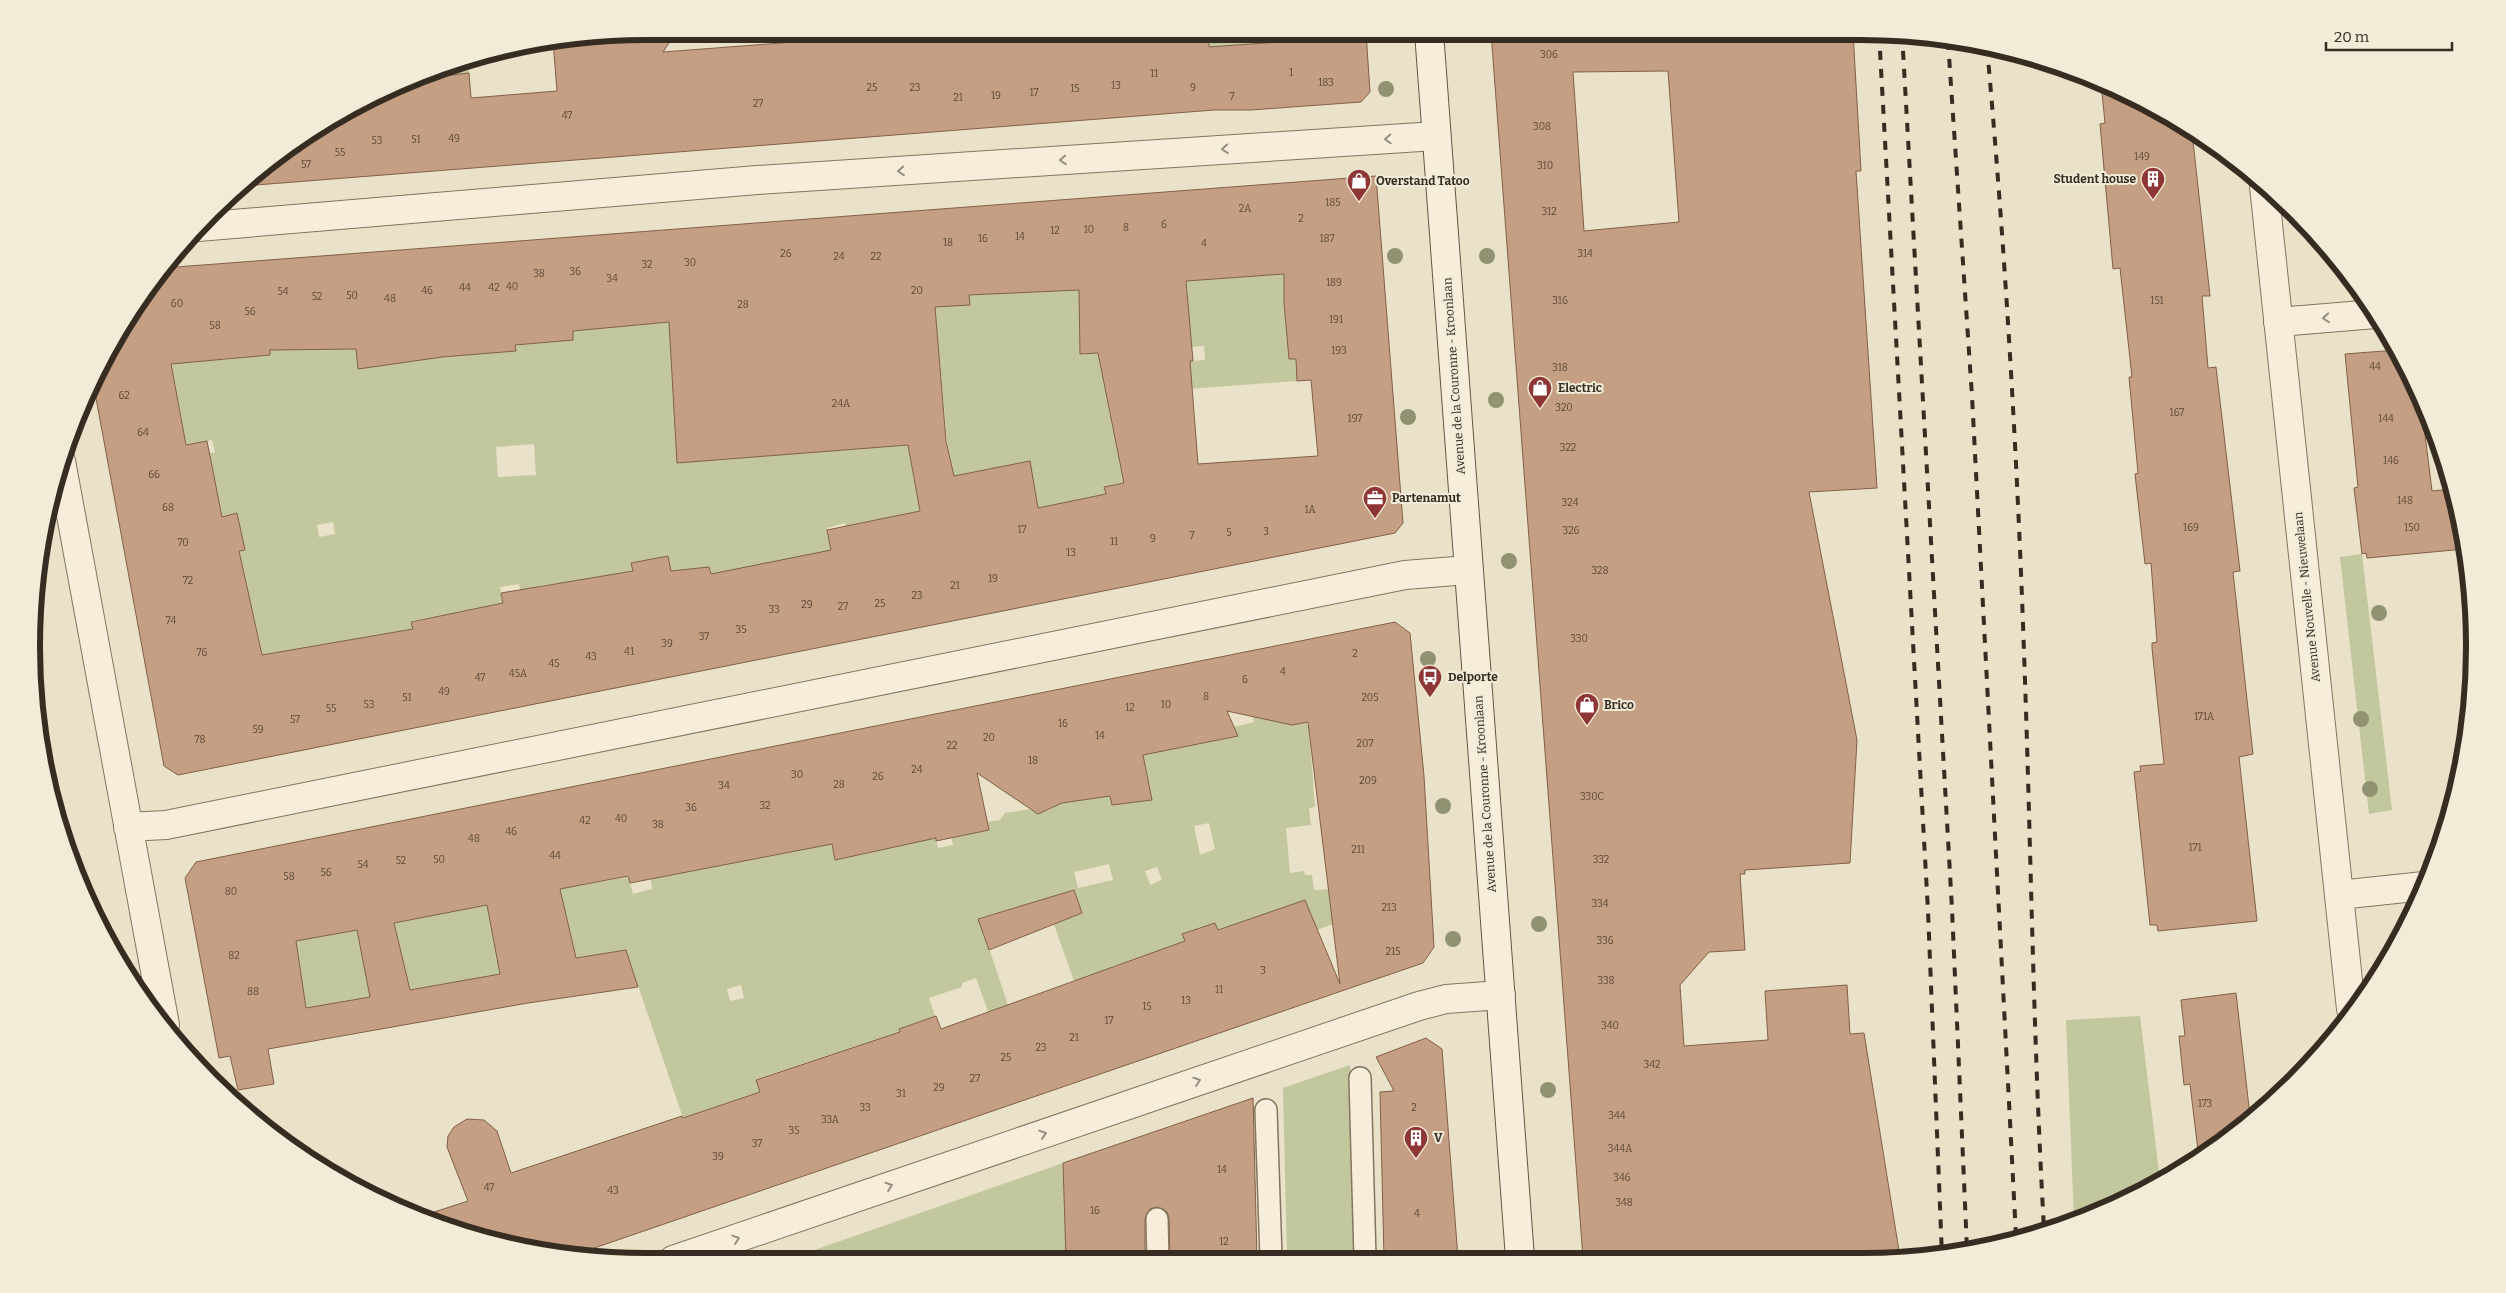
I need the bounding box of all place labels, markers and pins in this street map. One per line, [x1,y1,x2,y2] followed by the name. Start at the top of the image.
[2140,166,2166,200] building icon: Student house
[1346,168,1372,202] shop icon: Overstand Tatoo
[2053,172,2136,186] place label: Student house
[1376,174,1470,188] place label: Overstand Tatoo
[1527,375,1553,409] shop icon: Electric
[1558,381,1602,395] place label: Electric
[1362,485,1388,519] office icon: Partenamut
[1392,491,1461,505] place label: Partenamut
[1417,664,1443,698] bus stop icon: Delporte
[1448,670,1498,684] place label: Delporte
[1574,692,1600,726] shop icon: Brico
[1604,698,1634,712] place label: Brico
[1403,1125,1429,1159] building icon: V
[1434,1131,1443,1145] place label: V

